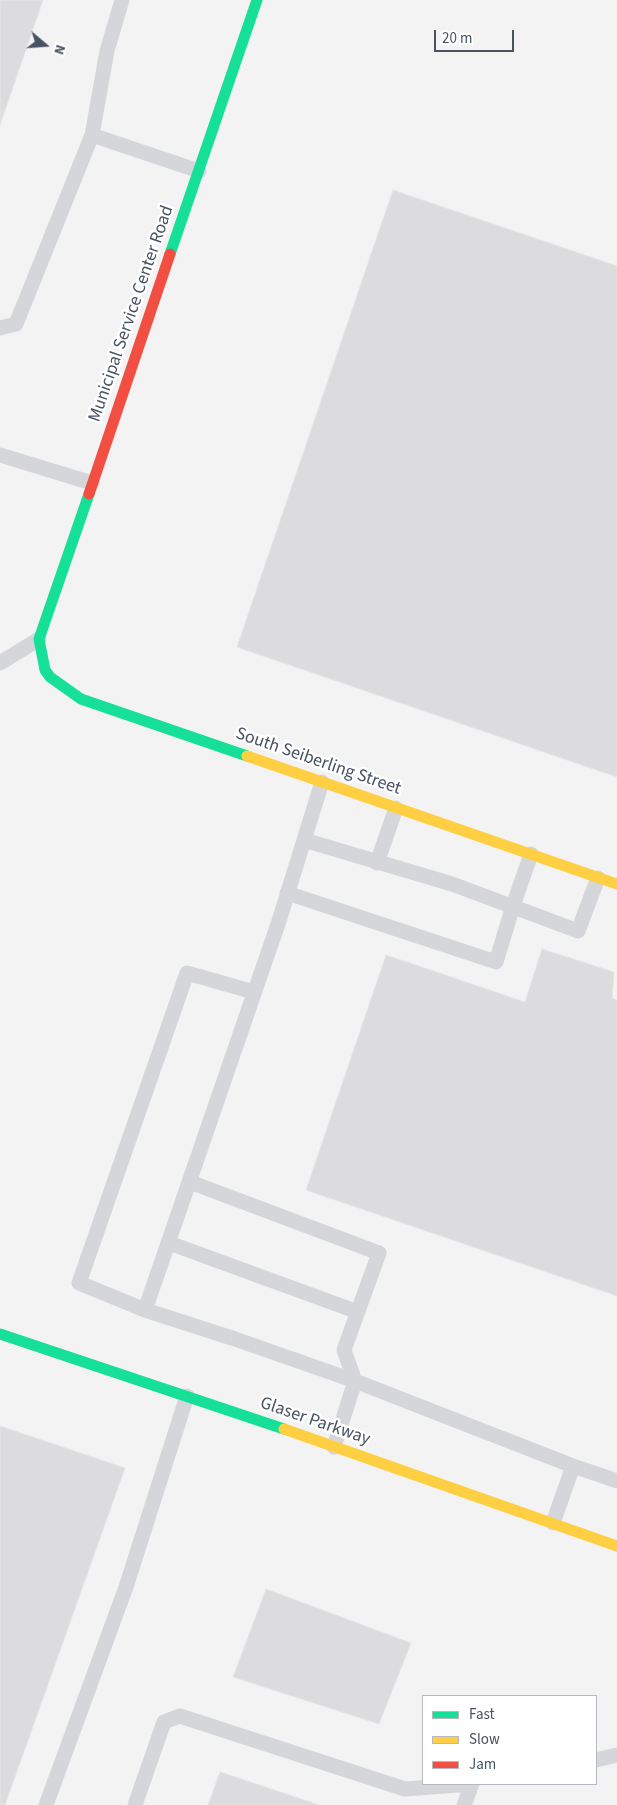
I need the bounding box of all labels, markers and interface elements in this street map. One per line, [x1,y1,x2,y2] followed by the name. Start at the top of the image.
[20,20,70,70] north arrow
[437,20,517,52] scale bar
[442,28,472,49] text: 20 m
[48,42,70,57] text: N
[85,203,179,425] street label: Municipal Service Center Road
[233,724,403,800] street label: South Seiberling Street
[257,1393,373,1451] street label: Glaser Parkway
[422,1695,597,1785] legend
[469,1704,495,1725] text: Fast
[469,1729,500,1750] text: Slow
[469,1754,496,1775] text: Jam

